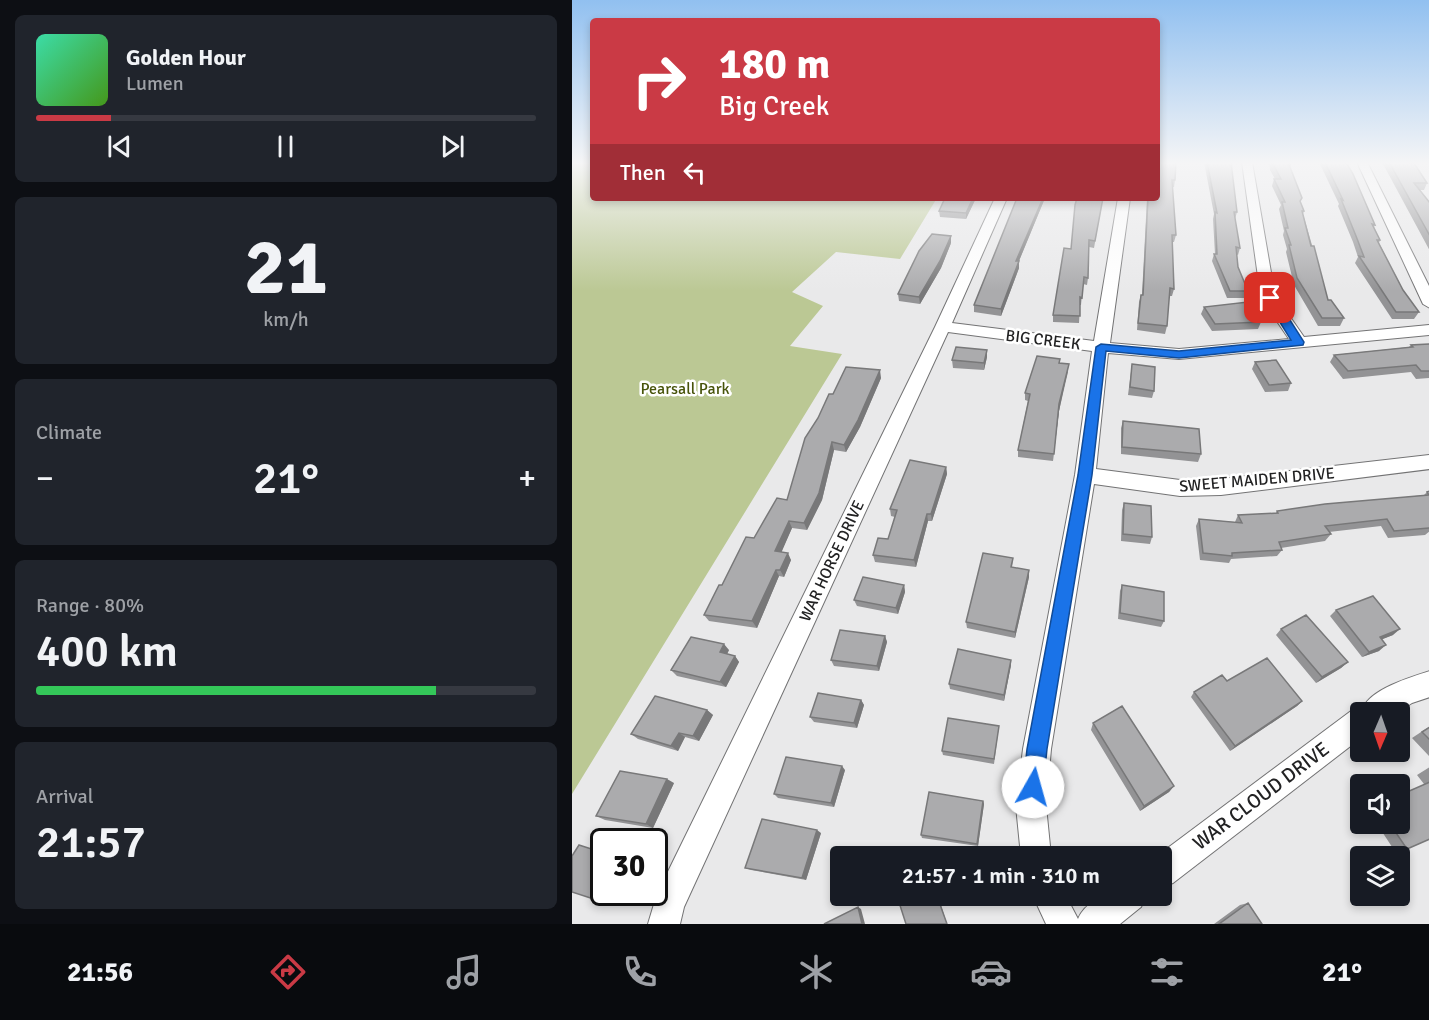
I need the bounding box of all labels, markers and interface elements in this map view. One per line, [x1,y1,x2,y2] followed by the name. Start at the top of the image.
[719,39,830,90] text: 180 m
[620,42,698,120] icon: right
[126,44,246,71] text: Golden Hour
[126,71,184,96] text: Lumen
[719,90,829,123] text: Big Creek
[103,130,136,163] icon: previous
[269,130,302,163] icon: pause
[436,130,469,163] icon: next
[678,156,711,189] icon: left
[620,159,666,186] text: Then
[244,220,328,316] text: 21
[1244,272,1295,323] pin
[1253,281,1286,314] icon: arrive
[263,307,309,332] text: km/h
[1005,325,1082,355] street label: BIG CREEK
[640,379,730,399] park label: Pearsall Park
[36,420,102,445] text: Climate
[253,451,319,506] text: 21°
[36,458,54,499] text: −
[518,458,536,499] text: +
[1179,463,1335,497] street label: SWEET MAIDEN DRIVE
[795,497,869,625] street label: WAR HORSE DRIVE
[36,593,144,618] text: Range · 80%
[36,624,178,679] text: 400 km
[1350,702,1410,762] north arrow
[1350,702,1410,906] map controls
[1188,736,1334,856] street label: WAR CLOUD DRIVE
[1001,755,1065,819] position arrow
[1350,774,1410,834] button: sound
[36,784,94,809] text: Arrival
[36,815,146,870] text: 21:57
[590,828,668,906] speed limit sign: 30
[1350,846,1410,906] button: layers
[902,862,1100,889] text: 21:57 · 1 min · 310 m
[267,951,309,993] icon: directions
[443,951,485,993] icon: music
[619,951,661,993] icon: phone
[795,951,837,993] icon: climate
[970,951,1012,993] icon: car
[1146,951,1188,993] icon: filters
[67,956,133,989] text: 21:56
[1322,956,1362,989] text: 21°

